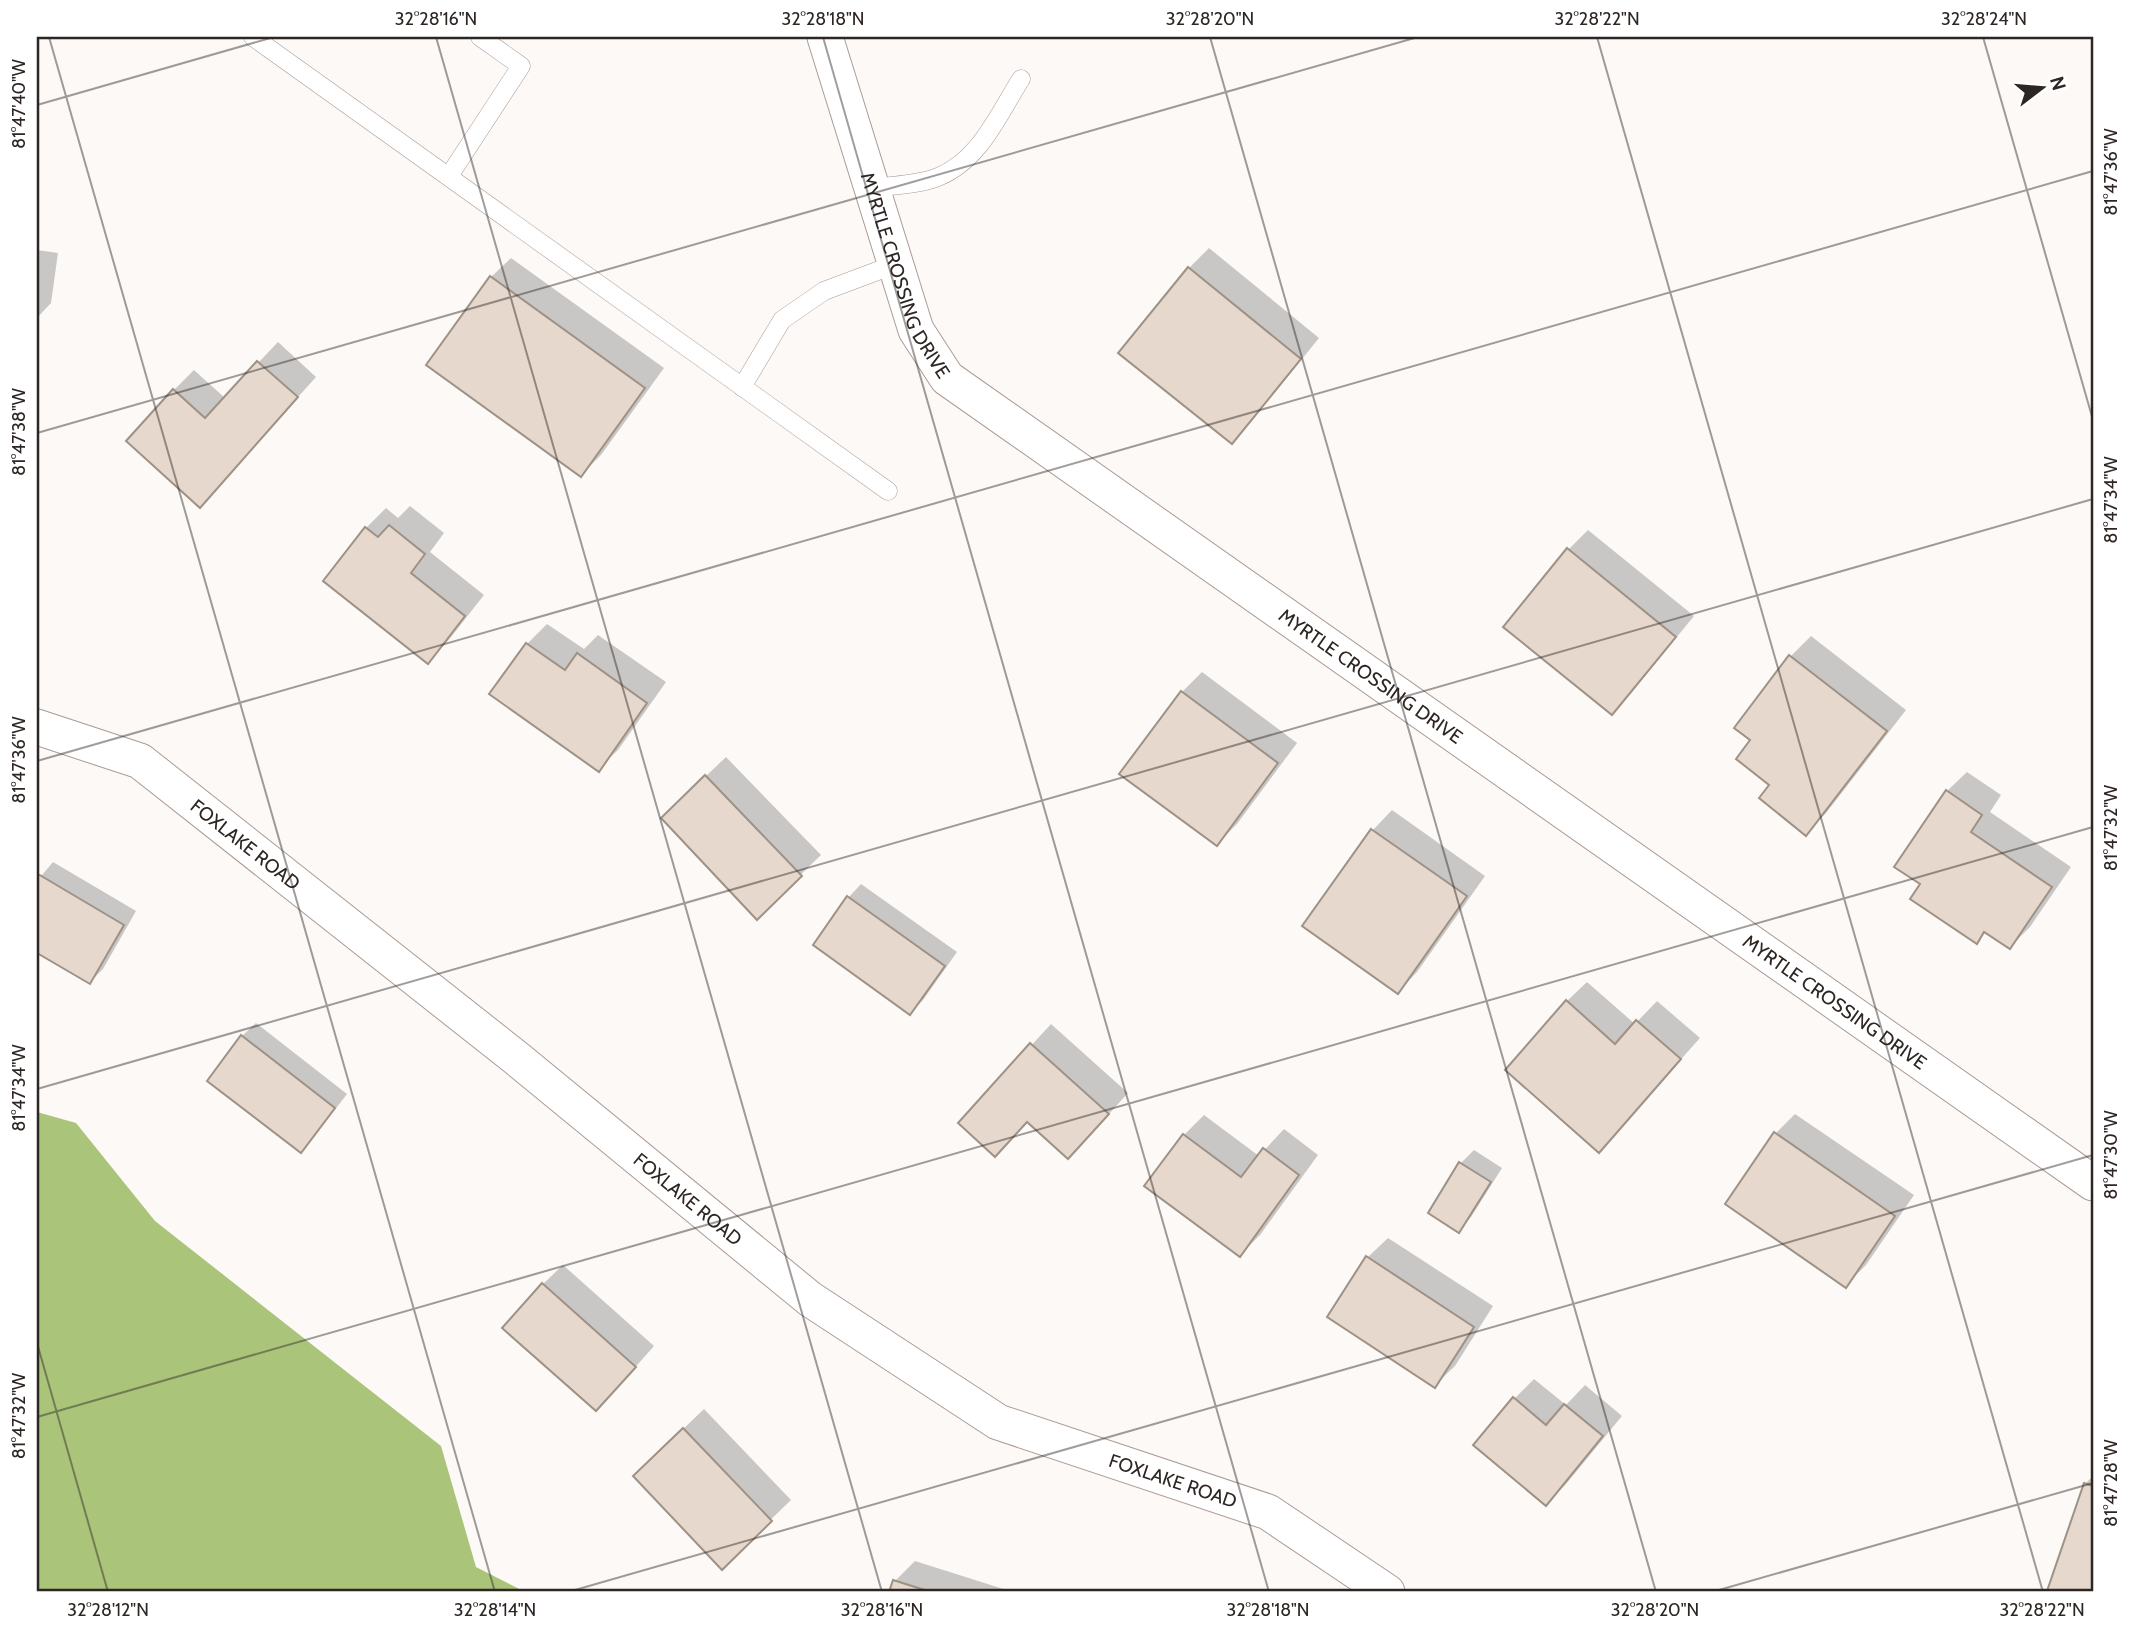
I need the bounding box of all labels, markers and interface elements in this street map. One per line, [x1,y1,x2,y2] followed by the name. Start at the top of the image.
[395,8,477,30] text: 32°28'16"N
[781,8,865,30] text: 32°28'18"N
[1166,8,1254,30] text: 32°28'20"N
[1554,8,1640,30] text: 32°28'22"N
[1941,8,2027,30] text: 32°28'24"N
[2008,52,2078,122] north arrow
[8,59,30,149] text: 81°47'40"W
[2045,74,2071,93] text: N
[2100,129,2122,215] text: 81°47'36"W
[856,170,955,383] street label: MYRTLE CROSSING DRIVE
[8,388,30,476] text: 81°47'38"W
[2100,457,2122,543] text: 81°47'34"W
[1274,604,1467,749] street label: MYRTLE CROSSING DRIVE
[8,717,30,803] text: 81°47'36"W
[2100,785,2122,871] text: 81°47'32"W
[186,794,305,895] street label: FOXLAKE ROAD
[1738,930,1931,1074] street label: MYRTLE CROSSING DRIVE
[8,1045,30,1131] text: 81°47'34"W
[2100,1110,2122,1200] text: 81°47'30"W
[629,1148,747,1251] street label: FOXLAKE ROAD
[8,1373,30,1459] text: 81°47'32"W
[2100,1439,2122,1527] text: 81°47'28"W
[1106,1449,1240,1513] street label: FOXLAKE ROAD
[67,1599,149,1621] text: 32°28'12"N
[454,1599,536,1621] text: 32°28'14"N
[841,1599,923,1621] text: 32°28'16"N
[1226,1599,1310,1621] text: 32°28'18"N
[1611,1599,1699,1621] text: 32°28'20"N
[1999,1599,2085,1621] text: 32°28'22"N

